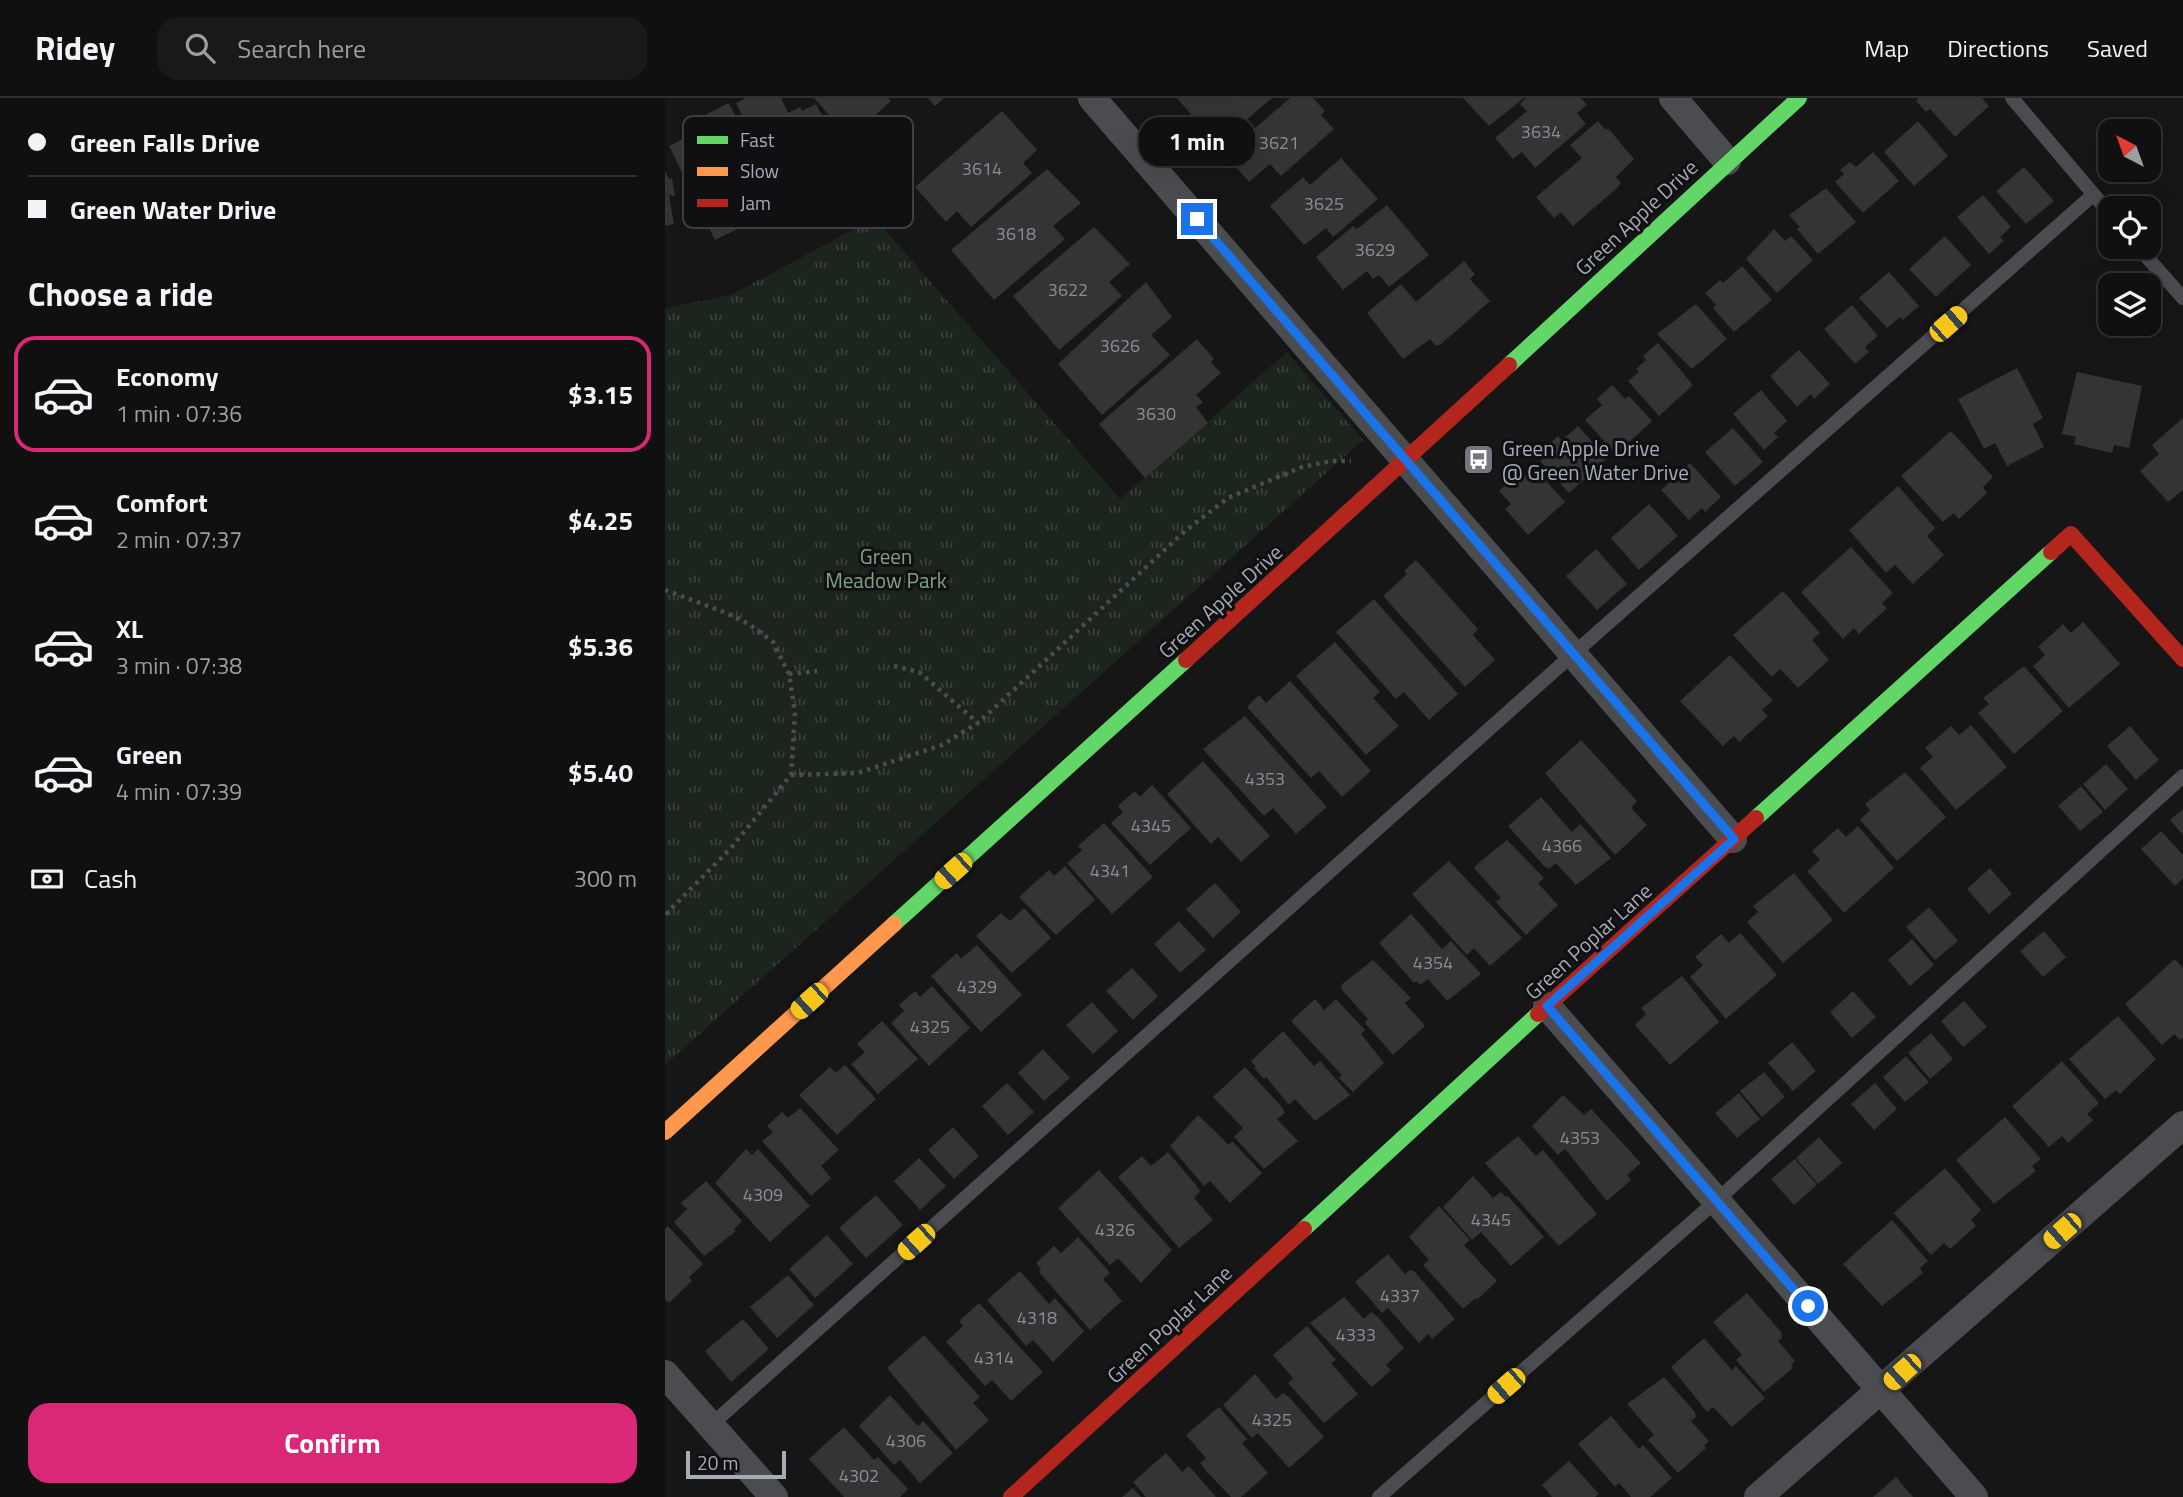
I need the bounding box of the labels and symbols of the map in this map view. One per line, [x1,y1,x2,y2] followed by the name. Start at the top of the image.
[683,116,913,228] legend
[1139,117,1255,166] callout: 1 min
[1521,118,1561,145] house number: 3634
[2098,119,2161,182] north arrow
[740,125,775,154] text: Fast
[1259,129,1299,156] house number: 3621
[1567,152,1705,282] street label: Green Apple Drive
[962,155,1002,182] house number: 3614
[740,156,779,185] text: Slow
[740,188,771,217] text: Jam
[1304,190,1344,217] house number: 3625
[1181,203,1213,235] route end
[996,220,1036,247] house number: 3618
[1355,236,1395,263] house number: 3629
[1048,276,1088,303] house number: 3622
[1926,302,1971,346] car
[1100,332,1140,359] house number: 3626
[1136,400,1176,427] house number: 3630
[1502,432,1689,488] place label: Green Apple Drive @ Green Water Drive
[1462,443,1496,477] bus stop icon: Green Apple Drive @ Green Water Drive
[1151,536,1289,666] street label: Green Apple Drive
[825,540,947,596] park label: Green Meadow Park
[1245,765,1285,792] house number: 4353
[1131,812,1171,839] house number: 4345
[1542,832,1582,859] house number: 4366
[931,849,976,893] car
[1090,857,1130,884] house number: 4341
[1517,875,1659,1007] street label: Green Poplar Lane
[1413,949,1453,976] house number: 4354
[957,973,997,1000] house number: 4329
[787,979,832,1023] car
[910,1013,950,1040] house number: 4325
[1560,1124,1600,1151] house number: 4353
[743,1181,783,1208] house number: 4309
[1471,1206,1511,1233] house number: 4345
[2040,1209,2085,1253] car
[1095,1216,1135,1243] house number: 4326
[894,1220,939,1264] car
[1099,1257,1239,1391] street label: Green Poplar Lane
[1380,1282,1420,1309] house number: 4337
[1792,1290,1824,1322] route start
[1017,1304,1057,1331] house number: 4318
[1336,1321,1376,1348] house number: 4333
[974,1344,1014,1371] house number: 4314
[1880,1350,1925,1394] car
[1484,1364,1529,1408] car
[1252,1406,1292,1433] house number: 4325
[886,1427,926,1454] house number: 4306
[686,1448,786,1480] scale bar
[839,1462,879,1489] house number: 4302

